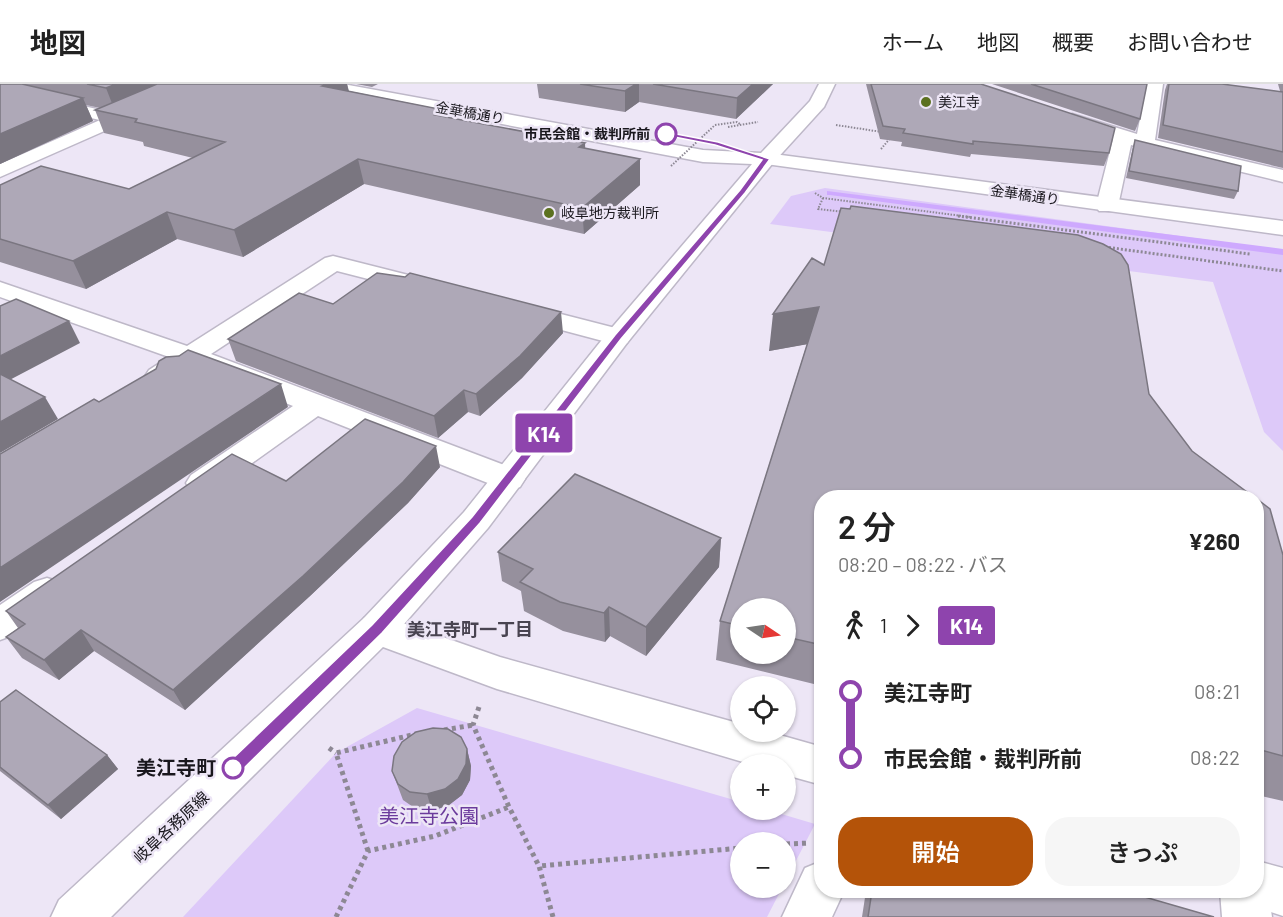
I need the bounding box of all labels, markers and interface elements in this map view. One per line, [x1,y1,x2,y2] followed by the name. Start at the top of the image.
[30,25,86,59] text: 地図
[882,29,944,54] text: ホーム
[977,29,1019,54] text: 地図
[1052,29,1094,54] text: 概要
[1127,29,1253,54] text: お問い合わせ
[938,93,980,110] place label: 美江寺
[919,95,933,109] marker: 美江寺
[434,98,506,127] street label: 金華橋通り
[655,123,677,145] marker: 市民会館・裁判所前
[524,125,650,142] place label: 市民会館・裁判所前
[989,181,1061,208] street label: 金華橋通り
[561,204,659,221] place label: 岐阜地方裁判所
[542,206,556,220] marker: 岐阜地方裁判所
[510,414,578,452] line badge: K14
[527,421,561,446] text: K14
[838,506,896,546] text: 2 分
[1188,528,1240,554] text: ¥260
[838,552,1008,576] text: 08:20 – 08:22 · バス
[730,598,796,664] north arrow
[730,598,796,898] map controls
[838,609,871,642] icon: walk
[896,609,929,642] icon: forward
[880,613,887,637] text: 1
[950,613,983,638] text: K14
[407,618,533,640] district label: 美江寺町一丁目
[730,676,796,742] button: locate
[884,679,972,705] text: 美江寺町
[1194,679,1240,703] text: 08:21
[884,745,1082,771] text: 市民会館・裁判所前
[1190,745,1240,769] text: 08:22
[730,754,796,820] button: +
[136,755,216,779] place label: 美江寺町
[222,757,244,779] marker: 美江寺町
[129,787,212,866] street label: 岐阜各務原線
[379,803,479,827] park label: 美江寺公園
[838,817,1033,886] button: 開始
[1045,817,1240,886] button: きっぷ
[730,832,796,898] button: −

